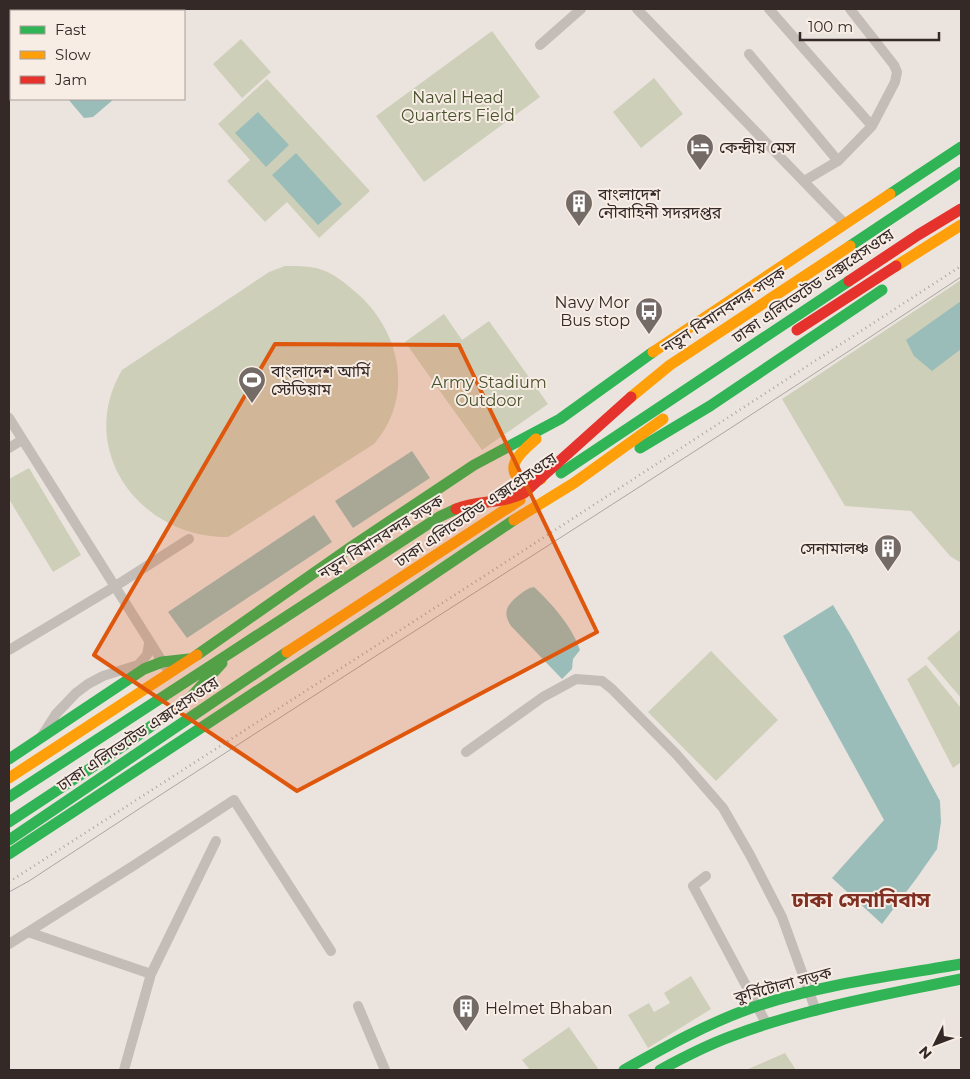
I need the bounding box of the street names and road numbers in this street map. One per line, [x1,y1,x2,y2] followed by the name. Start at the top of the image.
[728,224,898,348] street label: ঢাকা এলিভেটেড এক্সপ্রেসওয়ে
[658,262,790,358] street label: নতুন বিমানবন্দর সড়ক
[391,448,561,572] street label: ঢাকা এলিভেটেড এক্সপ্রেসওয়ে
[314,490,448,584] street label: নতুন বিমানবন্দর সড়ক
[53,672,223,796] street label: ঢাকা এলিভেটেড এক্সপ্রেসওয়ে
[731,963,835,1007] street label: কুর্মিটোলা সড়ক

